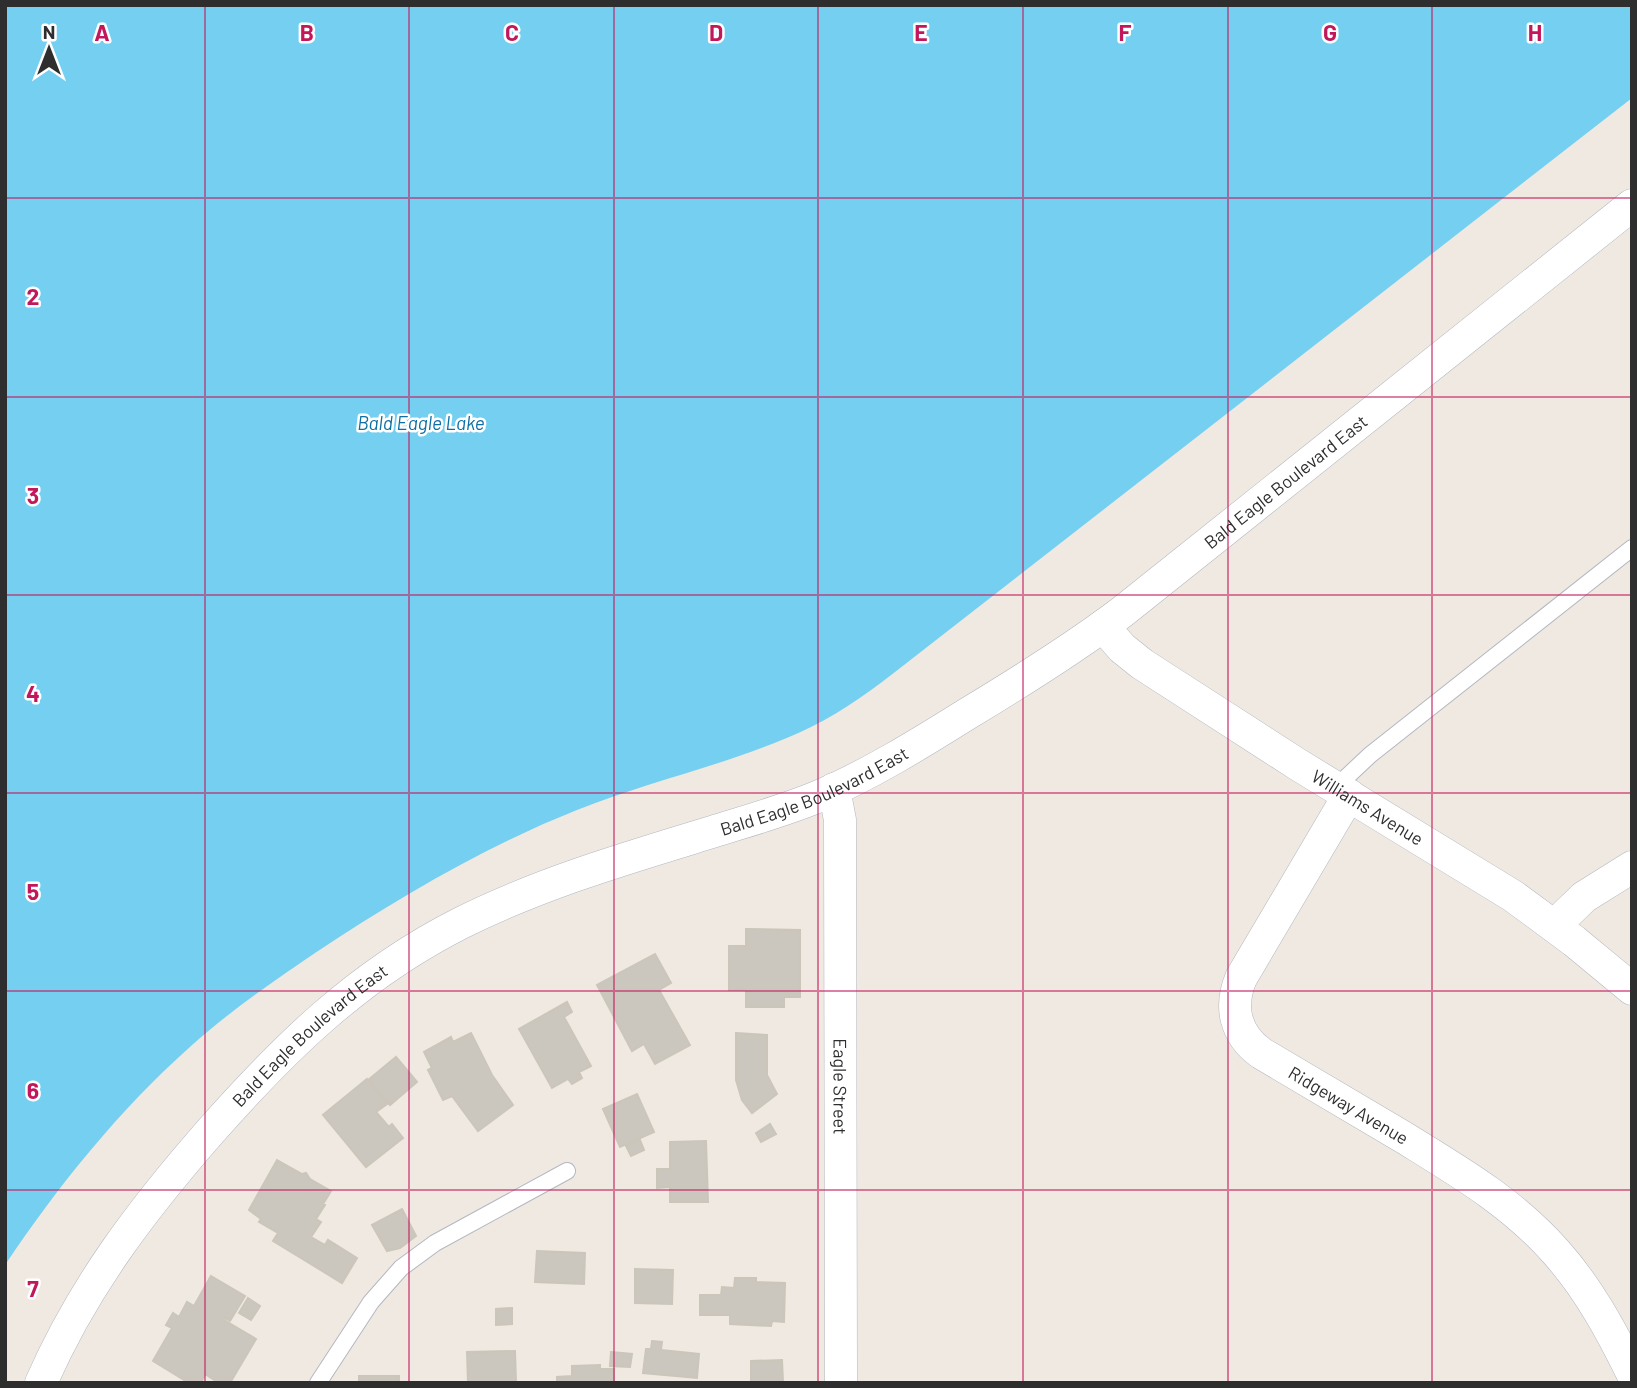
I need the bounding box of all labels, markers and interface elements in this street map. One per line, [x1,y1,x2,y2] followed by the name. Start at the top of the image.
[14,14,84,84] north arrow
[94,18,110,46] text: A
[300,18,314,46] text: B
[505,18,519,46] text: C
[709,18,723,46] text: D
[914,18,928,46] text: E
[1119,18,1132,46] text: F
[1323,18,1337,46] text: G
[1528,18,1542,46] text: H
[43,20,55,43] text: N
[27,282,39,310] text: 2
[1200,410,1371,553] street label: Bald Eagle Boulevard East
[357,411,485,434] water label: Bald Eagle Lake
[27,481,39,509] text: 3
[26,679,40,707] text: 4
[717,742,912,840] street label: Bald Eagle Boulevard East
[1308,765,1428,850] street label: Williams Avenue
[27,877,39,905] text: 5
[227,959,391,1111] street label: Bald Eagle Boulevard East
[829,1038,852,1135] street label: Eagle Street
[1285,1061,1413,1149] street label: Ridgeway Avenue
[27,1076,39,1104] text: 6
[27,1274,39,1302] text: 7

